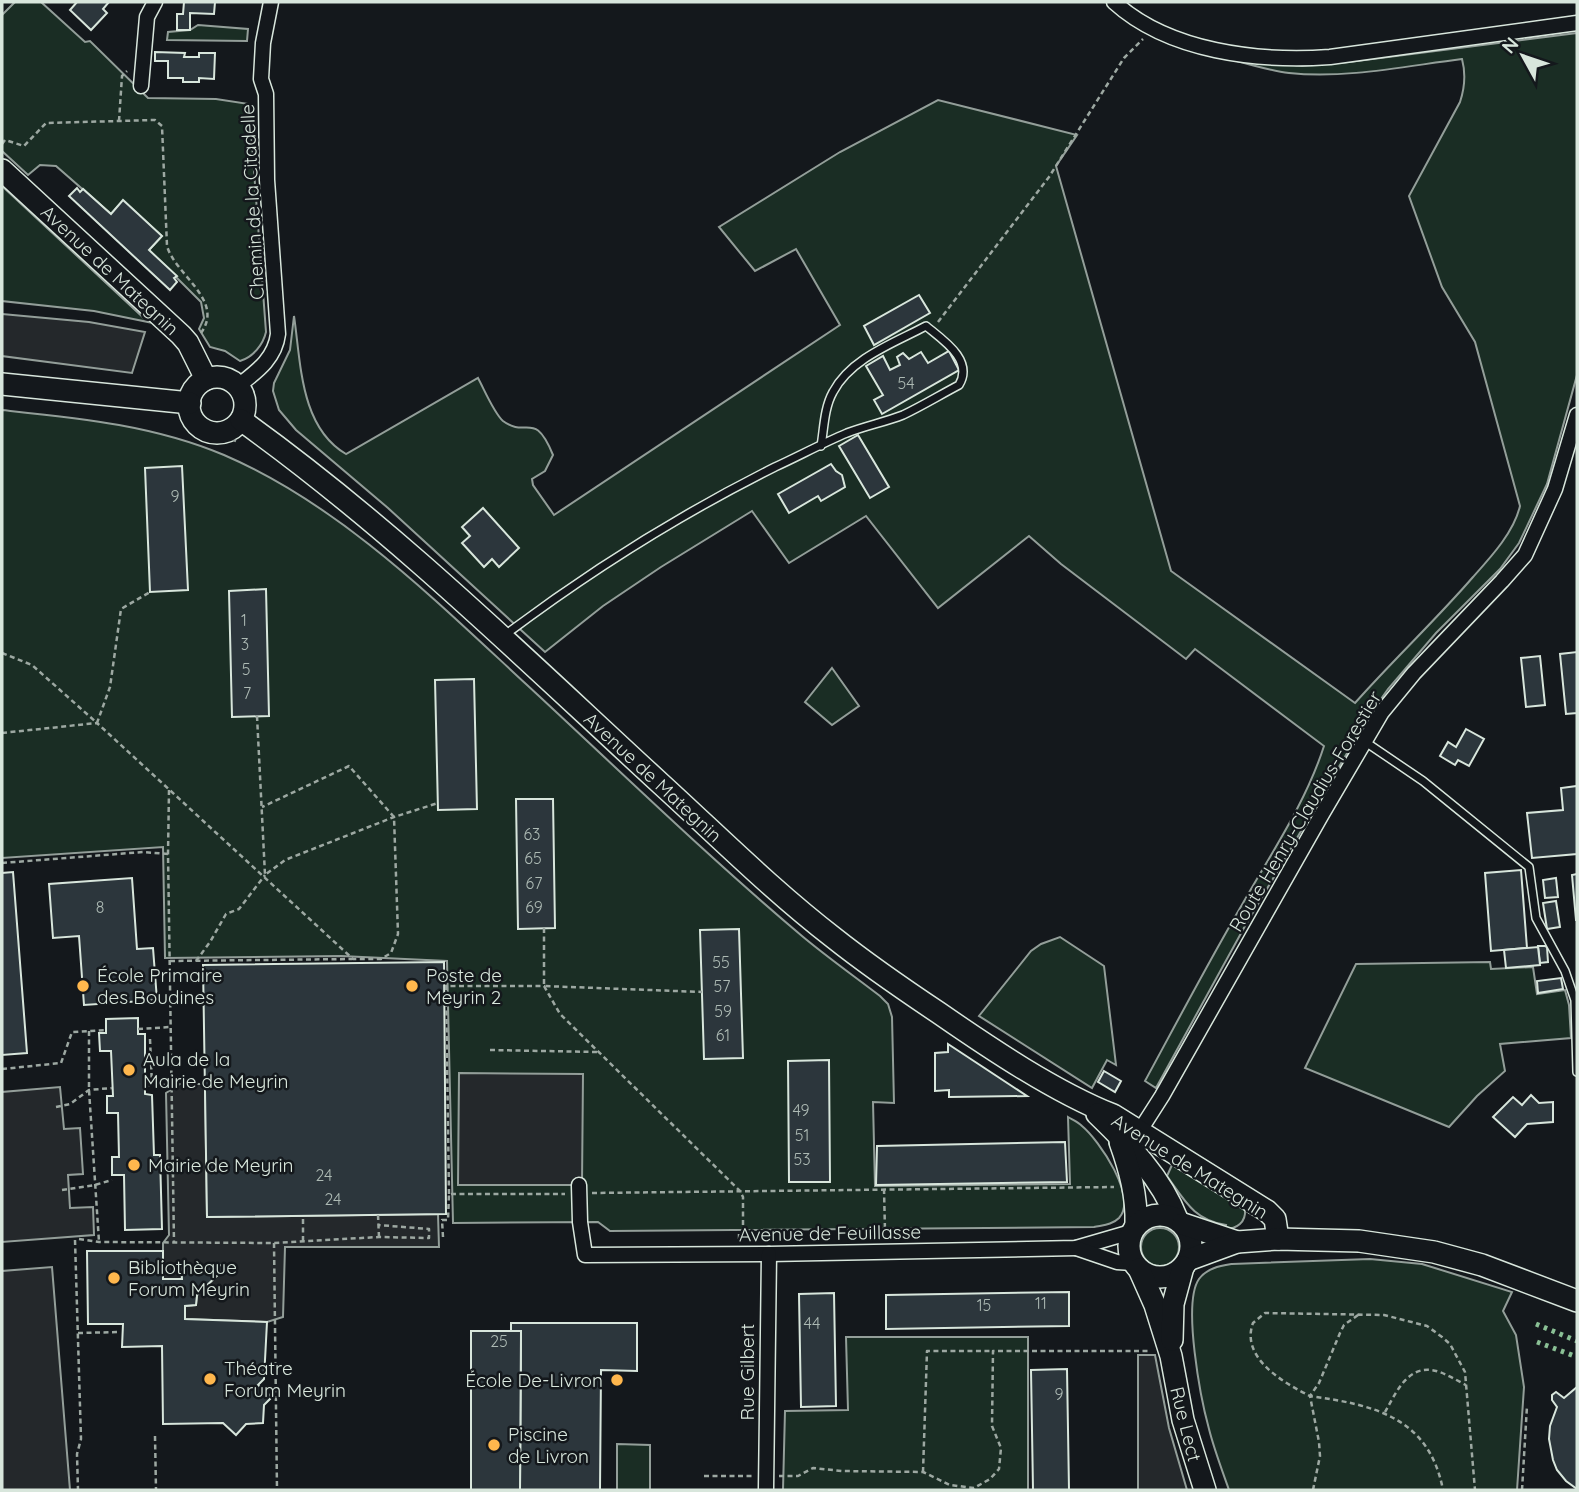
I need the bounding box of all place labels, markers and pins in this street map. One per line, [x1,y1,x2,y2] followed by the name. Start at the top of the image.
[97,963,222,1009] place label: École Primaire des Boudines
[426,963,502,1009] place label: Poste de Meyrin 2
[75,978,91,994] marker: École Primaire des Boudines
[404,978,420,994] marker: Poste de Meyrin 2
[143,1047,289,1093] place label: Aula de la Mairie de Meyrin
[121,1062,137,1078] marker: Aula de la Mairie de Meyrin
[148,1153,294,1177] place label: Mairie de Meyrin
[126,1157,142,1173] marker: Mairie de Meyrin
[128,1255,250,1301] place label: Bibliothèque Forum Meyrin
[106,1270,122,1286] marker: Bibliothèque Forum Meyrin
[224,1356,346,1402] place label: Théatre Forum Meyrin
[465,1368,603,1392] place label: École De-Livron
[202,1371,218,1387] marker: Théatre Forum Meyrin
[609,1372,625,1388] marker: École De-Livron
[508,1422,589,1468] place label: Piscine de Livron
[486,1437,502,1453] marker: Piscine de Livron

